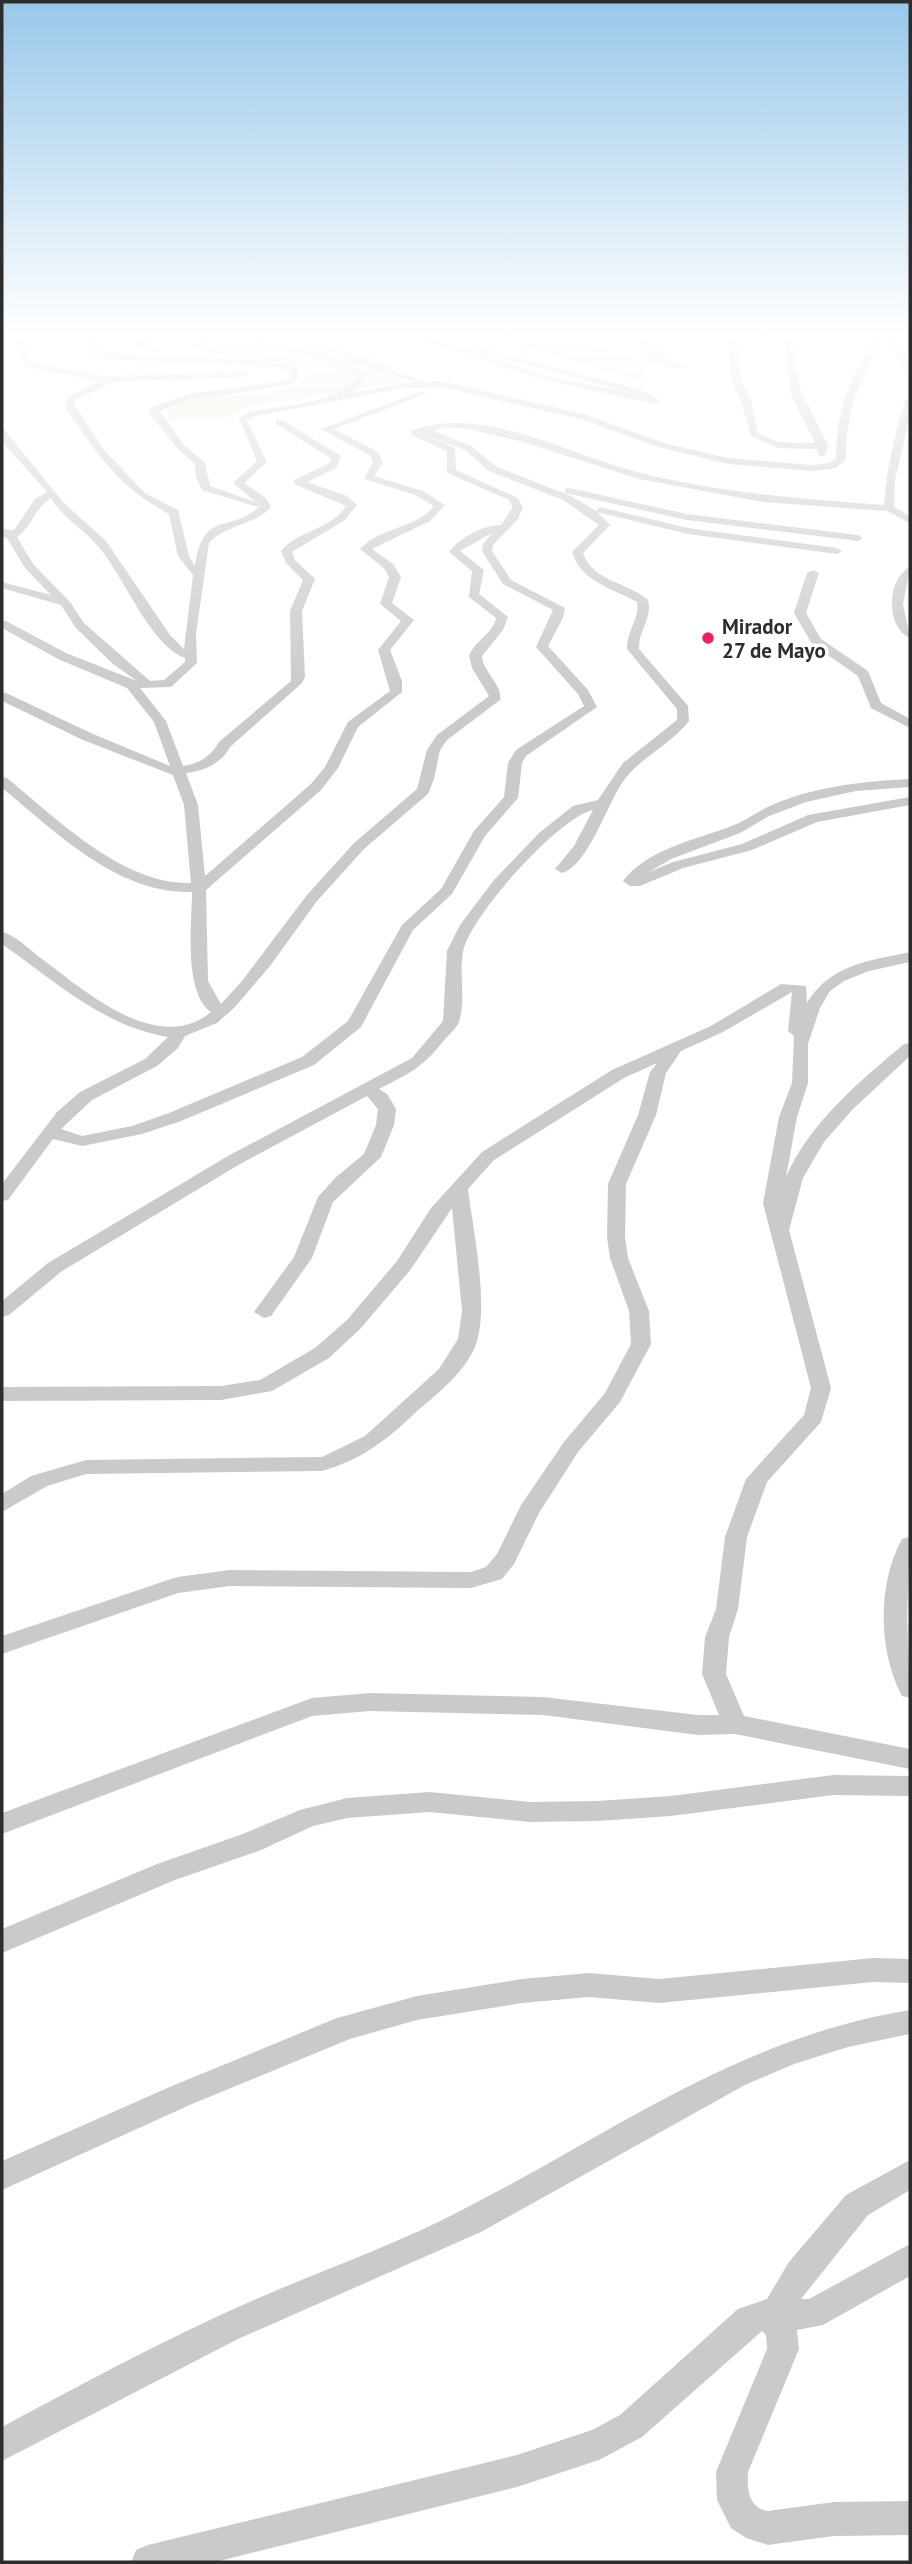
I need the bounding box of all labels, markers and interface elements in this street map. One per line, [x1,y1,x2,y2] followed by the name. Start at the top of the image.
[722,613,826,664] place label: Mirador 27 de Mayo
[700,630,716,646] marker: Mirador 27 de Mayo

